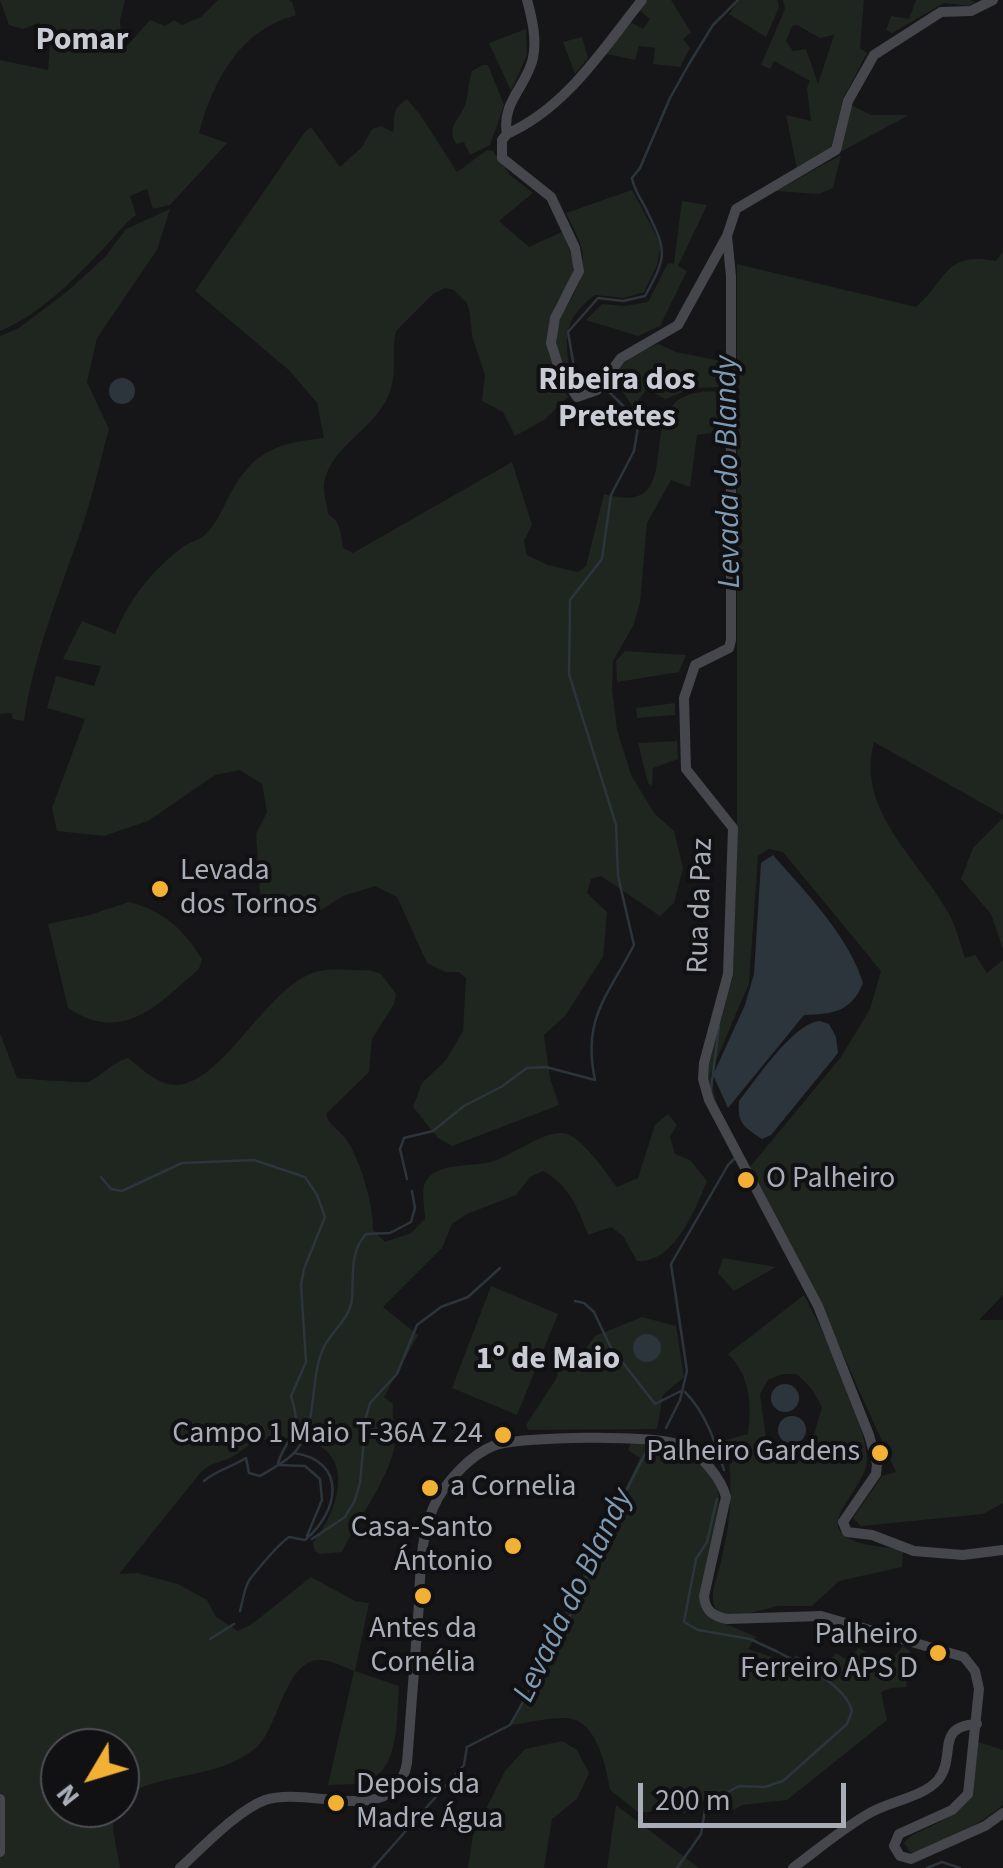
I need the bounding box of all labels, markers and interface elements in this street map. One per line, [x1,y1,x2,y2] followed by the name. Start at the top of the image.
[35,23,129,61] district label: Pomar
[709,355,751,589] water label: Levada do Blandy
[538,363,696,438] district label: Ribeira dos Pretetes
[682,837,722,975] street label: Rua da Paz
[180,854,317,924] place label: Levada dos Tornos
[149,878,171,900] marker: Levada dos Tornos
[766,1162,895,1198] place label: O Palheiro
[735,1169,757,1191] marker: O Palheiro
[476,1342,620,1380] district label: 1º de Maio
[172,1417,483,1453] place label: Campo 1 Maio T-36A Z 24
[492,1424,514,1446] marker: Campo 1 Maio T-36A Z 24
[646,1435,860,1471] place label: Palheiro Gardens
[869,1442,891,1464] marker: Palheiro Gardens
[450,1470,576,1506] place label: a Cornelia
[419,1477,441,1499] marker: a Cornelia
[507,1483,643,1709] water label: Levada do Blandy
[351,1511,493,1582] place label: Casa-Santo Ántonio
[502,1535,524,1557] marker: Casa-Santo Ántonio
[412,1585,434,1607] marker: Antes da Cornélia
[369,1612,477,1682] place label: Antes da Cornélia
[740,1618,918,1688] place label: Palheiro Ferreiro APS D
[927,1642,949,1664] marker: Palheiro Ferreiro APS D
[40,1728,140,1828] north arrow
[643,1763,850,1825] scale bar
[356,1768,503,1838] place label: Depois da Madre Água
[46,1776,89,1815] text: N
[655,1779,731,1822] text: 200 m
[325,1792,347,1814] marker: Depois da Madre Água

